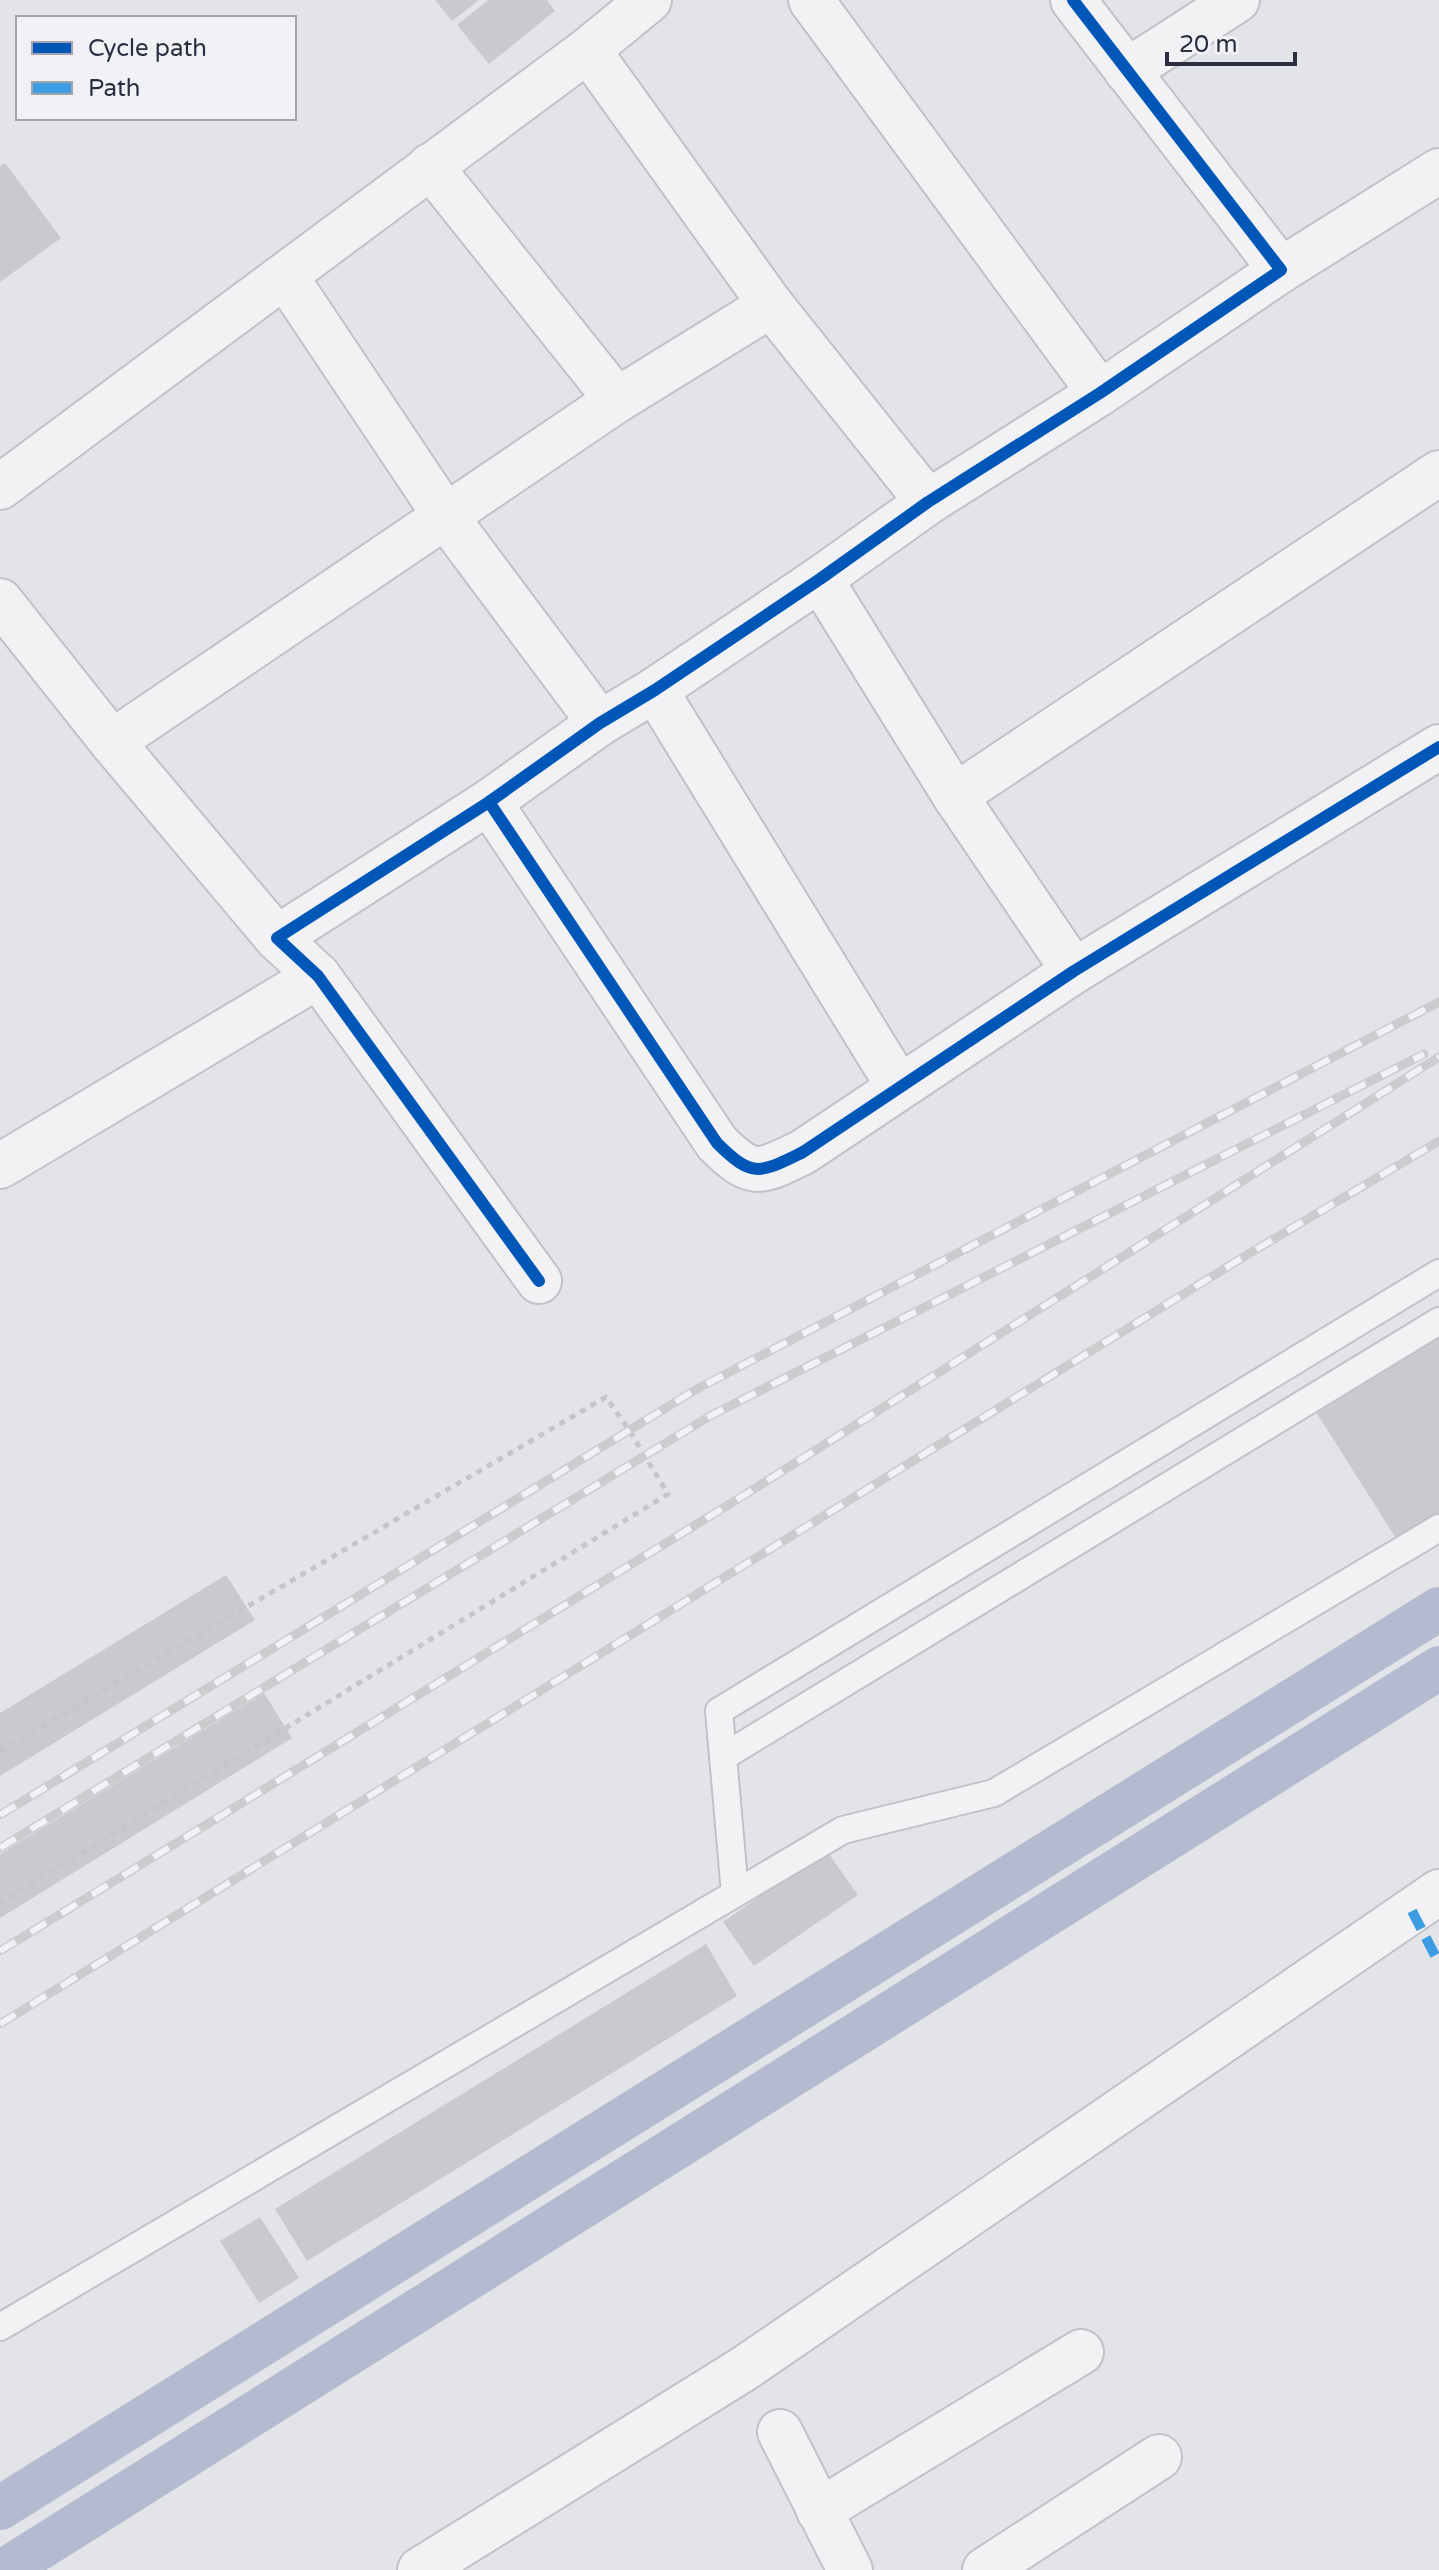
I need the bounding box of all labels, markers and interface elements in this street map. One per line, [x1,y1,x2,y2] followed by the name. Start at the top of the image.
[16,16,296,120] legend
[1167,16,1295,66] scale bar
[1179,30,1237,59] text: 20 m
[88,34,207,63] text: Cycle path
[88,74,141,103] text: Path

